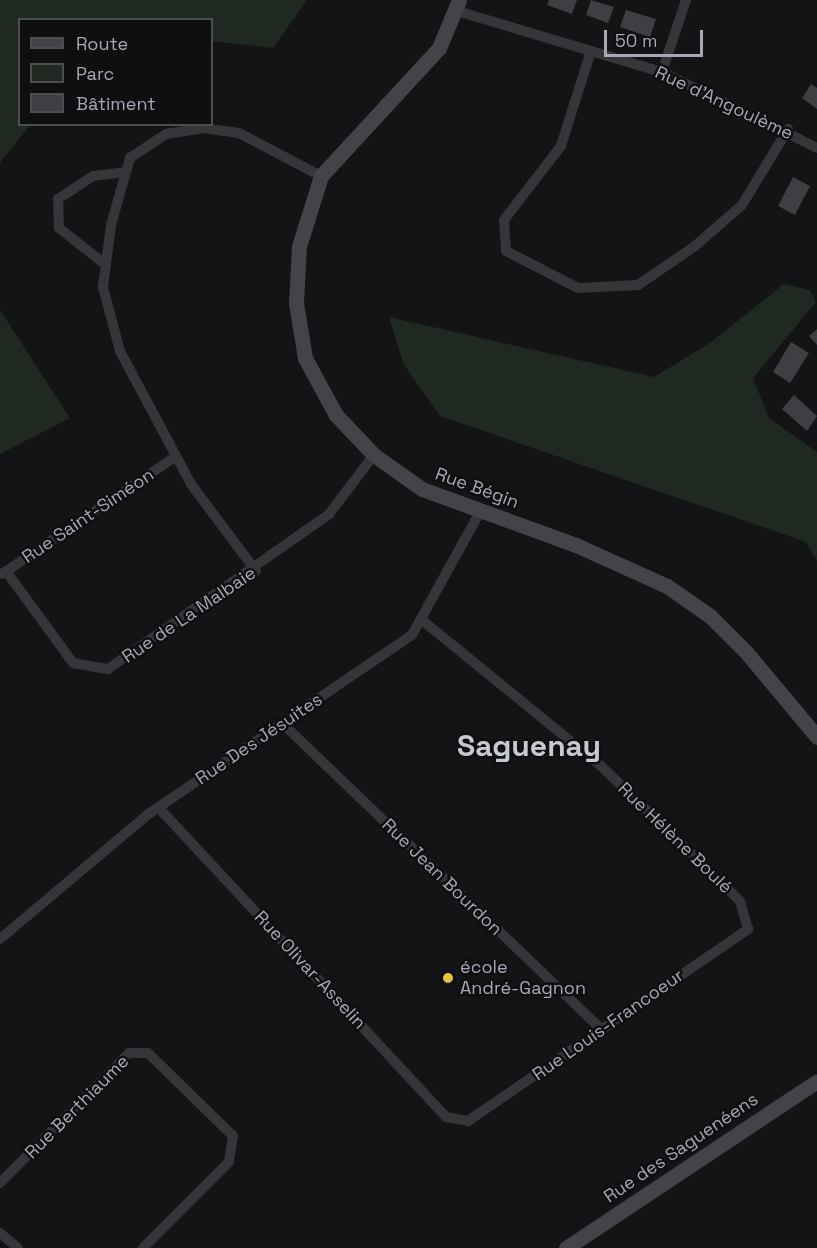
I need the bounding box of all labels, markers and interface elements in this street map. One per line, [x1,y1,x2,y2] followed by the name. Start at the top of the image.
[18,18,213,126] legend
[607,18,706,56] scale bar
[615,29,657,52] text: 50 m
[76,32,128,55] text: Route
[76,62,114,85] text: Parc
[652,62,796,144] street label: Rue d'Angoulème
[76,92,156,115] text: Bâtiment
[432,463,522,513] street label: Rue Bégin
[18,464,158,568] street label: Rue Saint-Siméon
[118,562,260,668] street label: Rue de La Malbaie
[192,689,326,789] street label: Rue Des Jésuites
[457,728,601,764] district label: Saguenay
[613,778,737,898] street label: Rue Hélène Boulé
[377,814,507,940] street label: Rue Jean Bourdon
[250,907,370,1033] street label: Rue Olivar-Asselin
[460,957,586,1000] place label: école André-Gagnon
[528,965,688,1085] street label: Rue Louis-Francoeur
[441,971,455,985] marker: école André-Gagnon
[21,1051,133,1163] street label: Rue Berthiaume
[600,1088,762,1208] street label: Rue des Saguenéens

